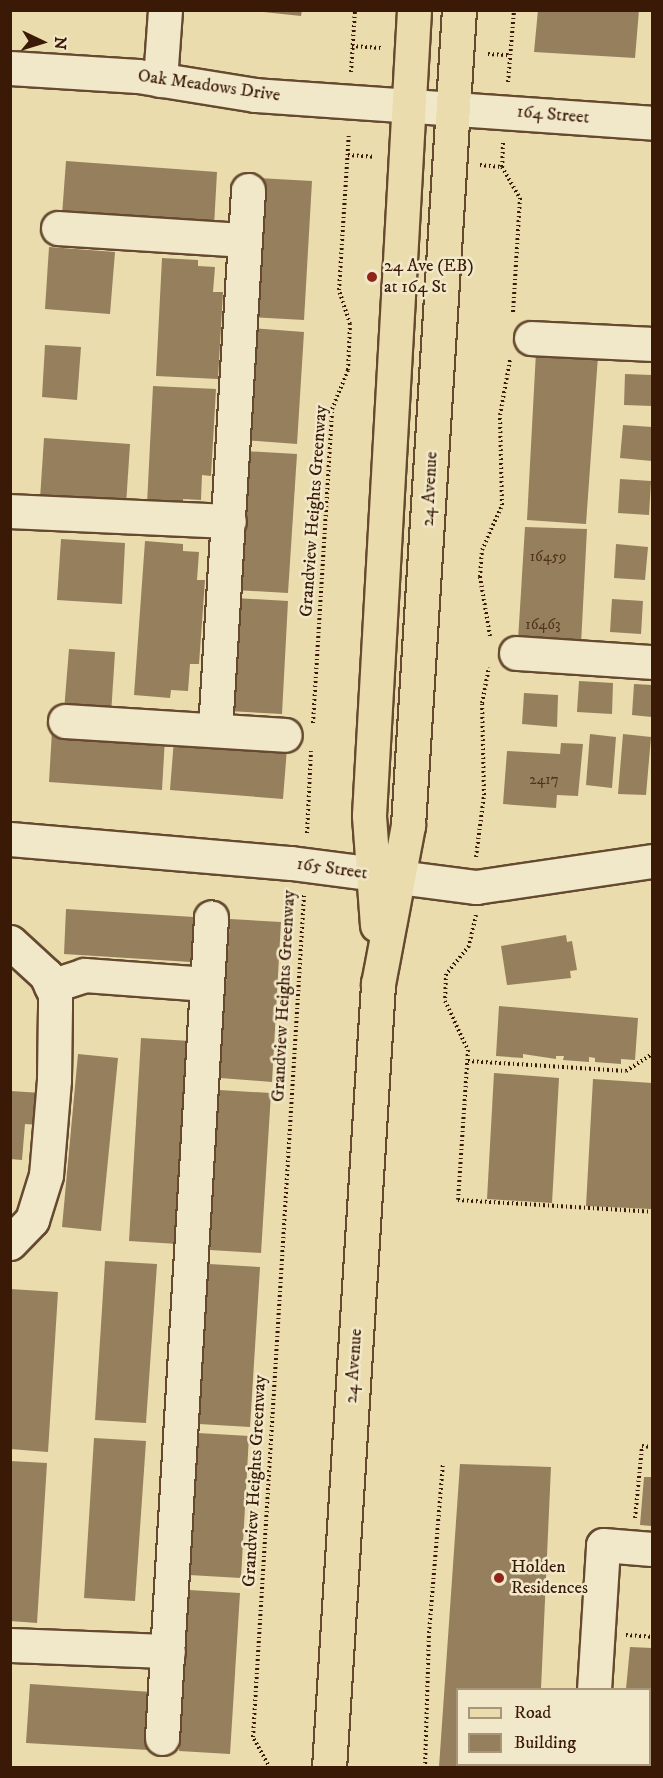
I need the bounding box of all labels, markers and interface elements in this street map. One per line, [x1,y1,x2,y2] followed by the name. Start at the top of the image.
[12,12,72,72] north arrow
[50,36,70,50] text: N
[136,65,282,107] street label: Oak Meadows Drive
[516,101,590,129] street label: 164 Street
[384,256,474,298] place label: 24 Ave (EB) at 164 St
[365,270,379,284] marker: 24 Ave (EB) at 164 St
[296,404,332,618] street label: Grandview Heights Greenway
[417,451,443,527] street label: 24 Avenue
[530,548,566,566] house number: 16459
[525,616,561,634] house number: 16463
[529,771,559,789] house number: 2417
[295,853,369,885] street label: 165 Street
[268,889,300,1103] street label: Grandview Heights Greenway
[341,1328,367,1404] street label: 24 Avenue
[239,1374,271,1588] street label: Grandview Heights Greenway
[511,1557,588,1600] place label: Holden Residences
[492,1571,506,1585] marker: Holden Residences
[456,1688,651,1766] legend
[514,1702,551,1724] text: Road
[514,1732,576,1754] text: Building

